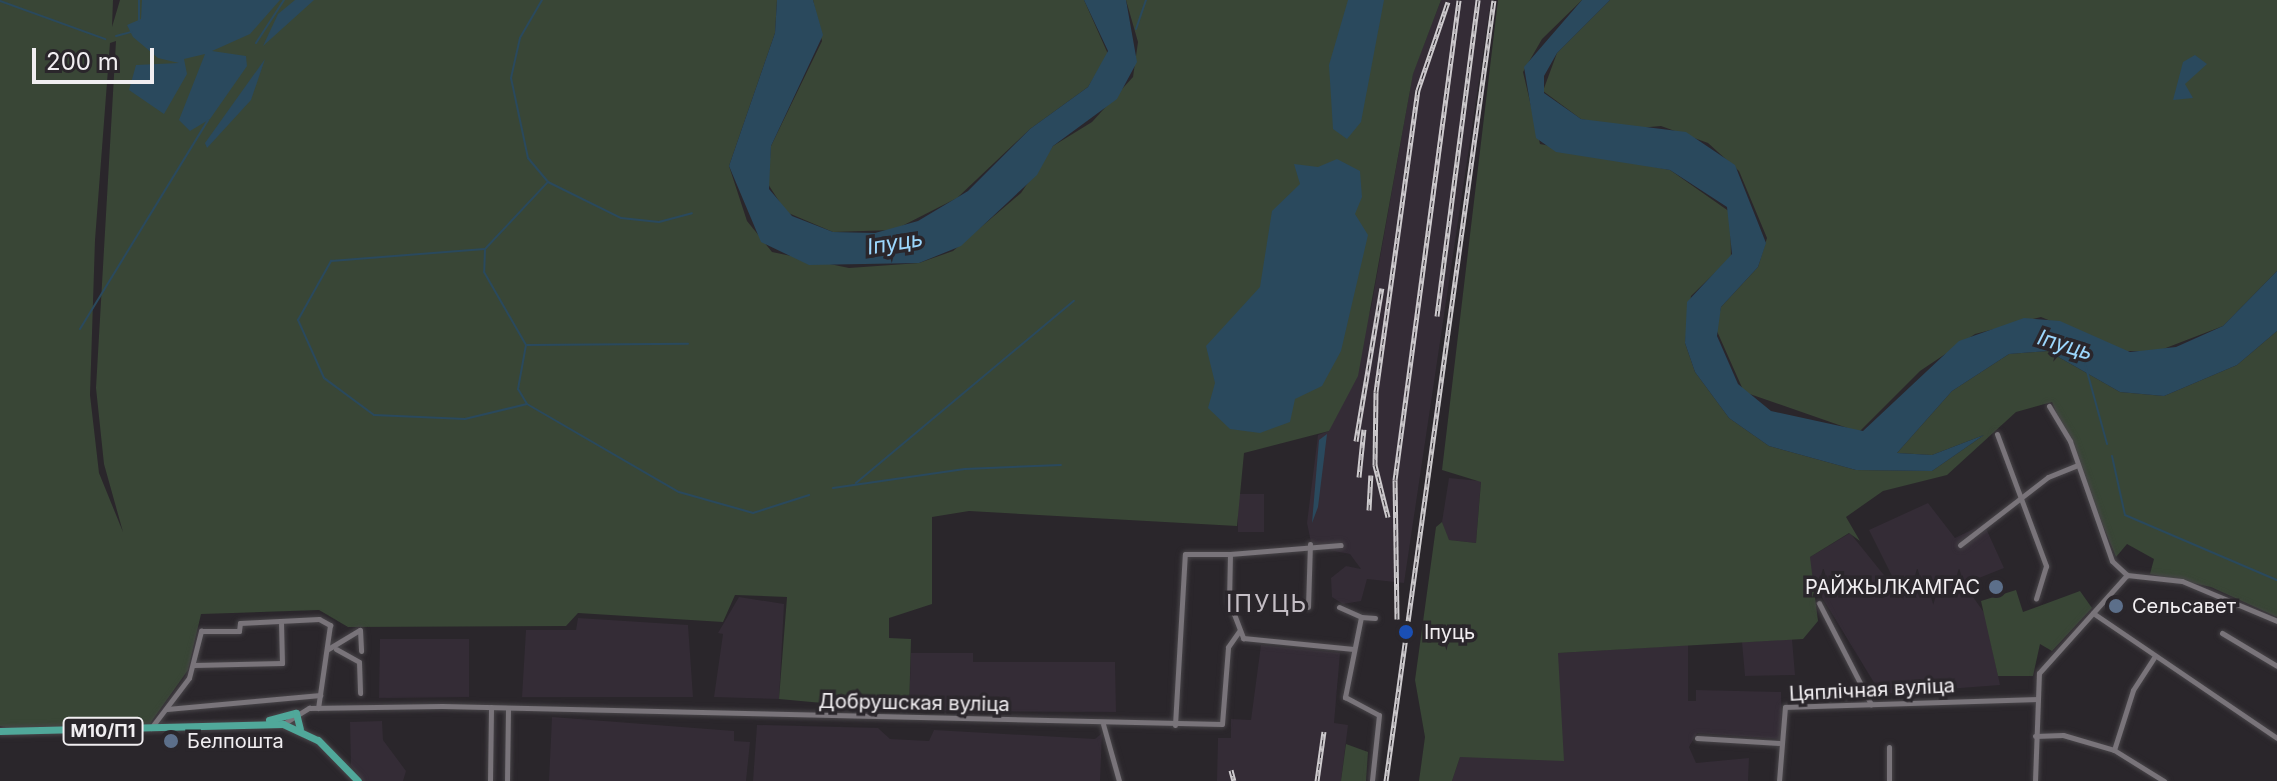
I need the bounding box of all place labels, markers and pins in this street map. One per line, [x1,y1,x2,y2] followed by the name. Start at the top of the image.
[1805,575,1980,599] place label: РАЙЖЫЛКАМГАС
[1987,578,2005,596] marker: РАЙЖЫЛКАМГАС
[2132,594,2236,618] place label: Сельсавет
[2107,597,2125,615] marker: Сельсавет
[1424,620,1475,644] place label: Іпуць
[1395,621,1417,643] marker: Іпуць
[187,729,284,753] place label: Белпошта
[162,732,180,750] marker: Белпошта

